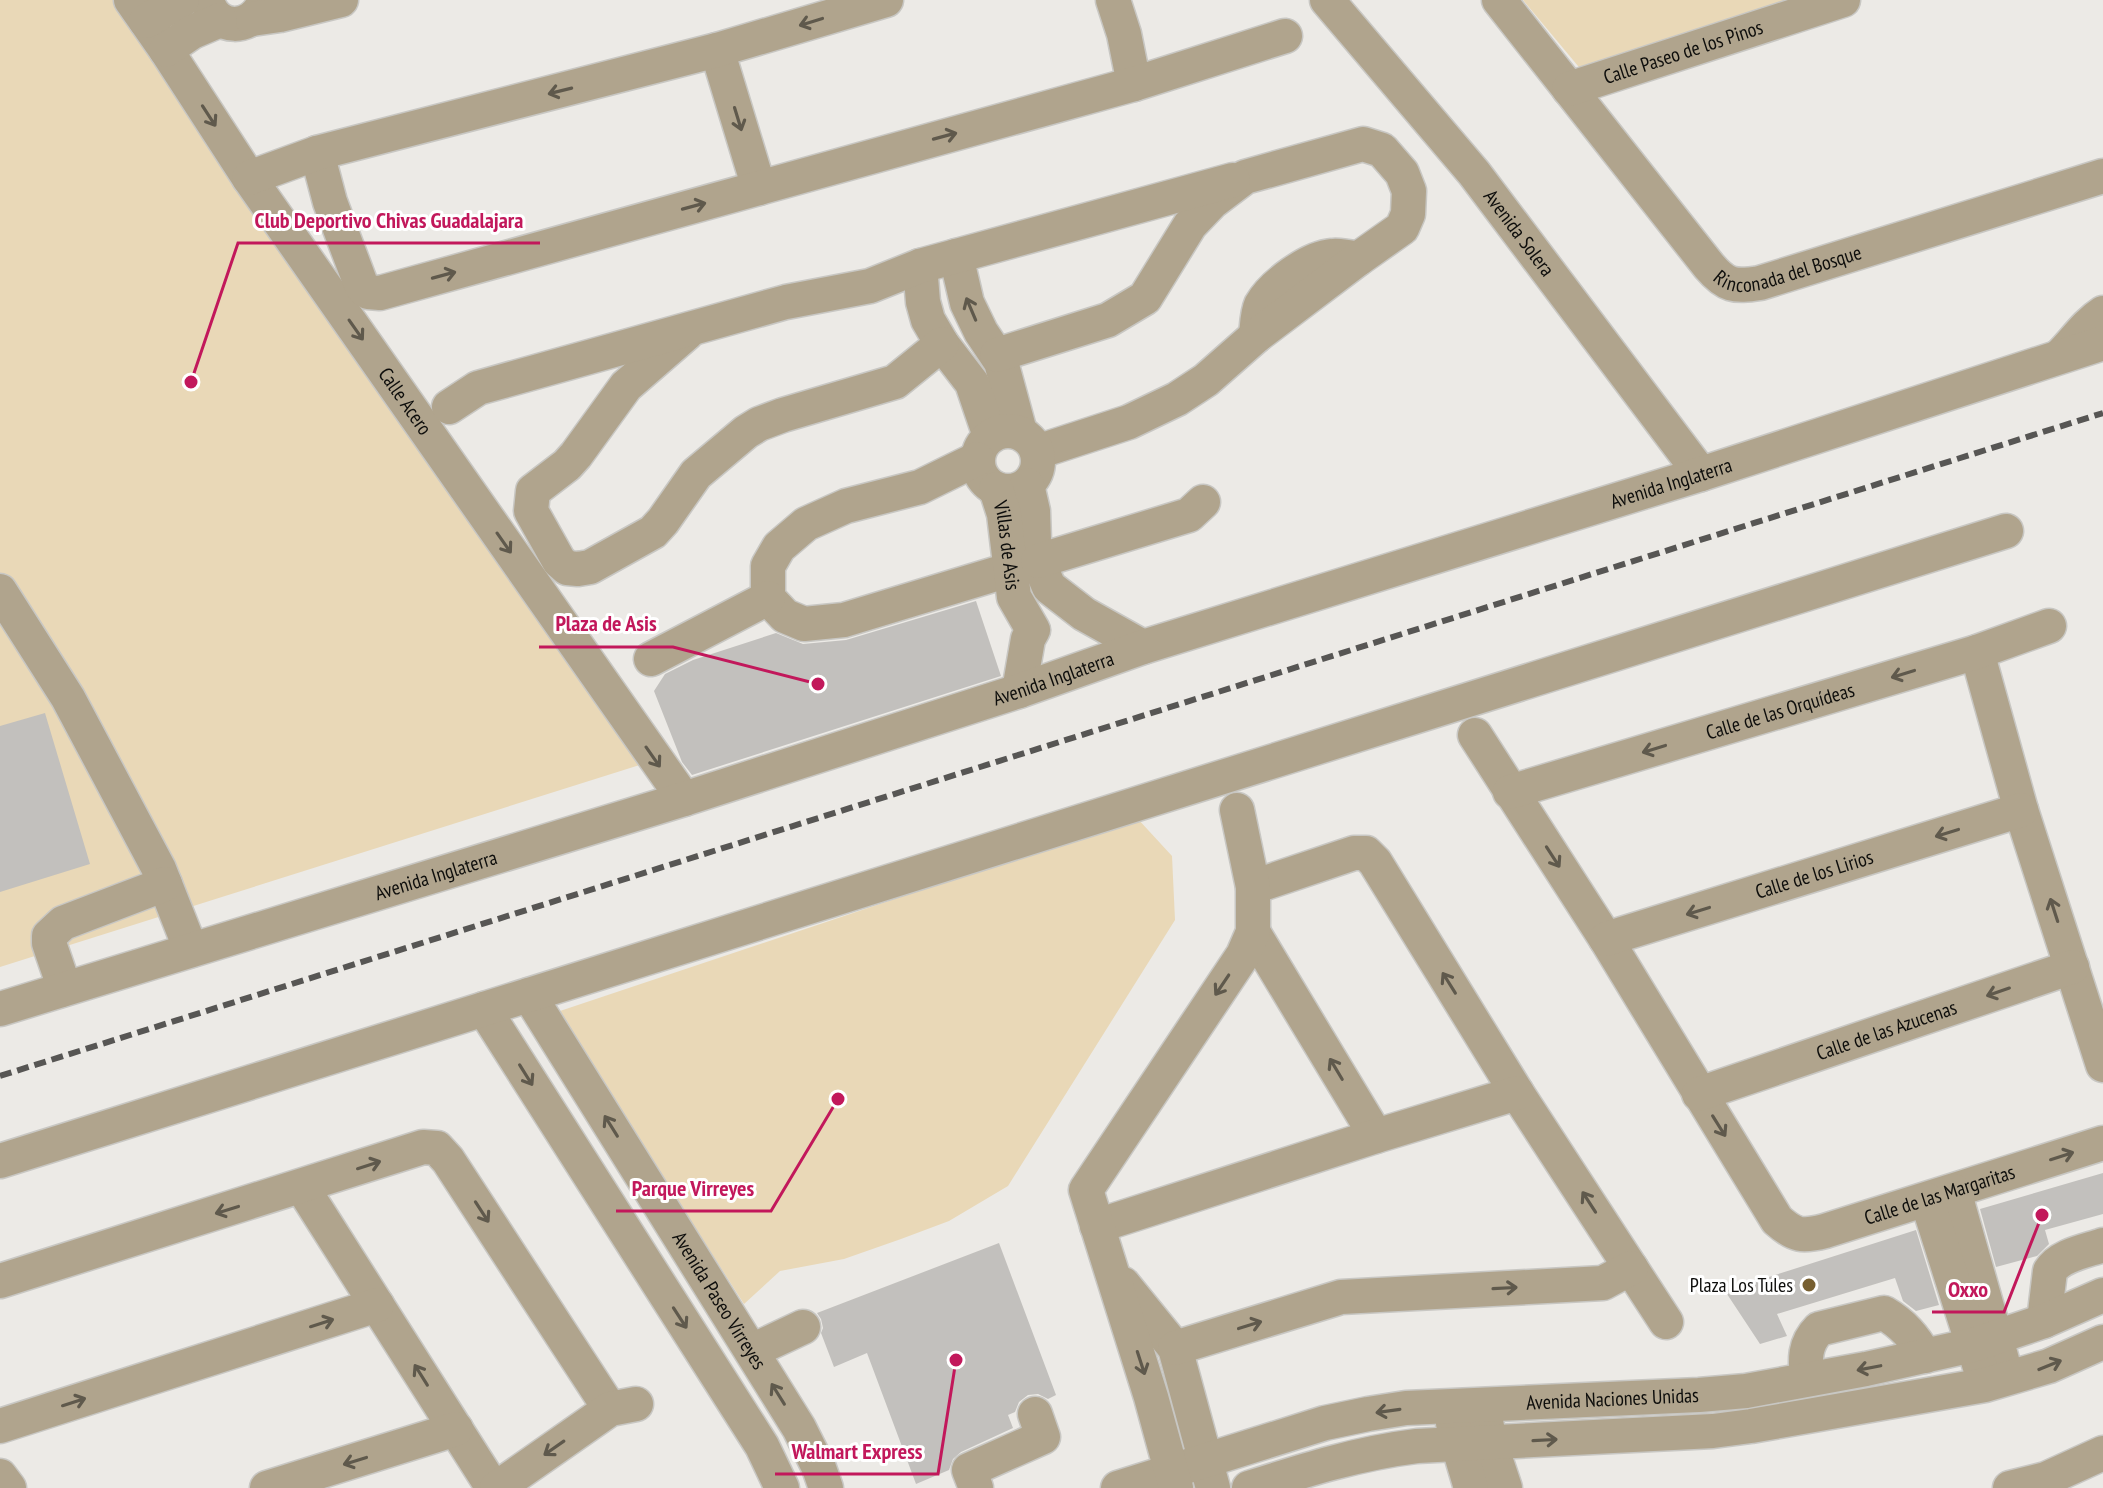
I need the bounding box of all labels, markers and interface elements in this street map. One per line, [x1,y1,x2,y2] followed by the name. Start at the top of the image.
[1600,14,1766,90] street label: Calle Paseo de los Pinos
[799,15,825,30] one-way arrow
[548,84,574,99] one-way arrow
[200,104,217,126] one-way arrow
[731,106,746,132] one-way arrow
[932,128,958,143] one-way arrow
[1478,184,1560,282] street label: Avenida Solera
[238,197,540,243] callout: Club Deportivo Chivas Guadalajara
[681,198,707,213] one-way arrow
[255,206,523,234] text: Club Deportivo Chivas Guadalajara
[1708,239,1865,298] street label: Rinconada del Bosque
[430,267,456,282] one-way arrow
[962,297,977,322] one-way arrow
[347,319,364,341] one-way arrow
[373,362,438,440] street label: Calle Acero
[1607,452,1735,514] street label: Avenida Inglaterra
[987,496,1026,592] street label: Villas de Asis
[496,532,512,554] one-way arrow
[539,601,673,647] callout: Plaza de Asis
[555,609,657,637] text: Plaza de Asis
[990,645,1117,712] street label: Avenida Inglaterra
[1890,667,1916,682] one-way arrow
[1703,676,1858,746] street label: Calle de las Orquídeas
[1641,742,1667,757] one-way arrow
[645,745,661,767] one-way arrow
[1934,826,1960,841] one-way arrow
[372,844,500,906] street label: Avenida Inglaterra
[1752,844,1877,905] street label: Calle de los Lirios
[1545,845,1561,868] one-way arrow
[2045,898,2060,923] one-way arrow
[1686,904,1711,919] one-way arrow
[1441,972,1457,995] one-way arrow
[1214,974,1231,996] one-way arrow
[1986,986,2011,1001] one-way arrow
[1813,994,1960,1066] street label: Calle de las Azucenas
[1327,1058,1343,1081] one-way arrow
[519,1063,535,1086] one-way arrow
[1711,1114,1727,1137] one-way arrow
[602,1115,618,1138] one-way arrow
[2050,1147,2075,1162] one-way arrow
[355,1157,381,1172] one-way arrow
[1861,1159,2018,1231] street label: Calle de las Margaritas
[616,1165,771,1211] callout: Parque Virreyes
[632,1174,754,1202] text: Parque Virreyes
[1580,1192,1597,1214] one-way arrow
[473,1200,490,1222] one-way arrow
[215,1204,240,1219] one-way arrow
[667,1227,772,1374] street label: Avenida Paseo Virreyes
[1932,1266,2004,1312] callout: Oxxo
[1690,1272,1793,1298] place label: Plaza Los Tules
[1948,1275,1988,1303] text: Oxxo
[1800,1276,1818,1294] marker: Plaza Los Tules
[1491,1281,1518,1296] one-way arrow
[672,1307,689,1329] one-way arrow
[309,1315,334,1329] one-way arrow
[1236,1317,1262,1332] one-way arrow
[1134,1351,1149,1376] one-way arrow
[2037,1357,2062,1371] one-way arrow
[1857,1361,1882,1376] one-way arrow
[413,1364,429,1387] one-way arrow
[1526,1382,1700,1416] street label: Avenida Naciones Unidas
[770,1383,786,1406] one-way arrow
[61,1394,87,1409] one-way arrow
[1376,1404,1401,1419] one-way arrow
[775,1428,938,1474] callout: Walmart Express
[1531,1432,1558,1447] one-way arrow
[790,1437,923,1465] text: Walmart Express
[543,1440,565,1456] one-way arrow
[342,1454,367,1469] one-way arrow

